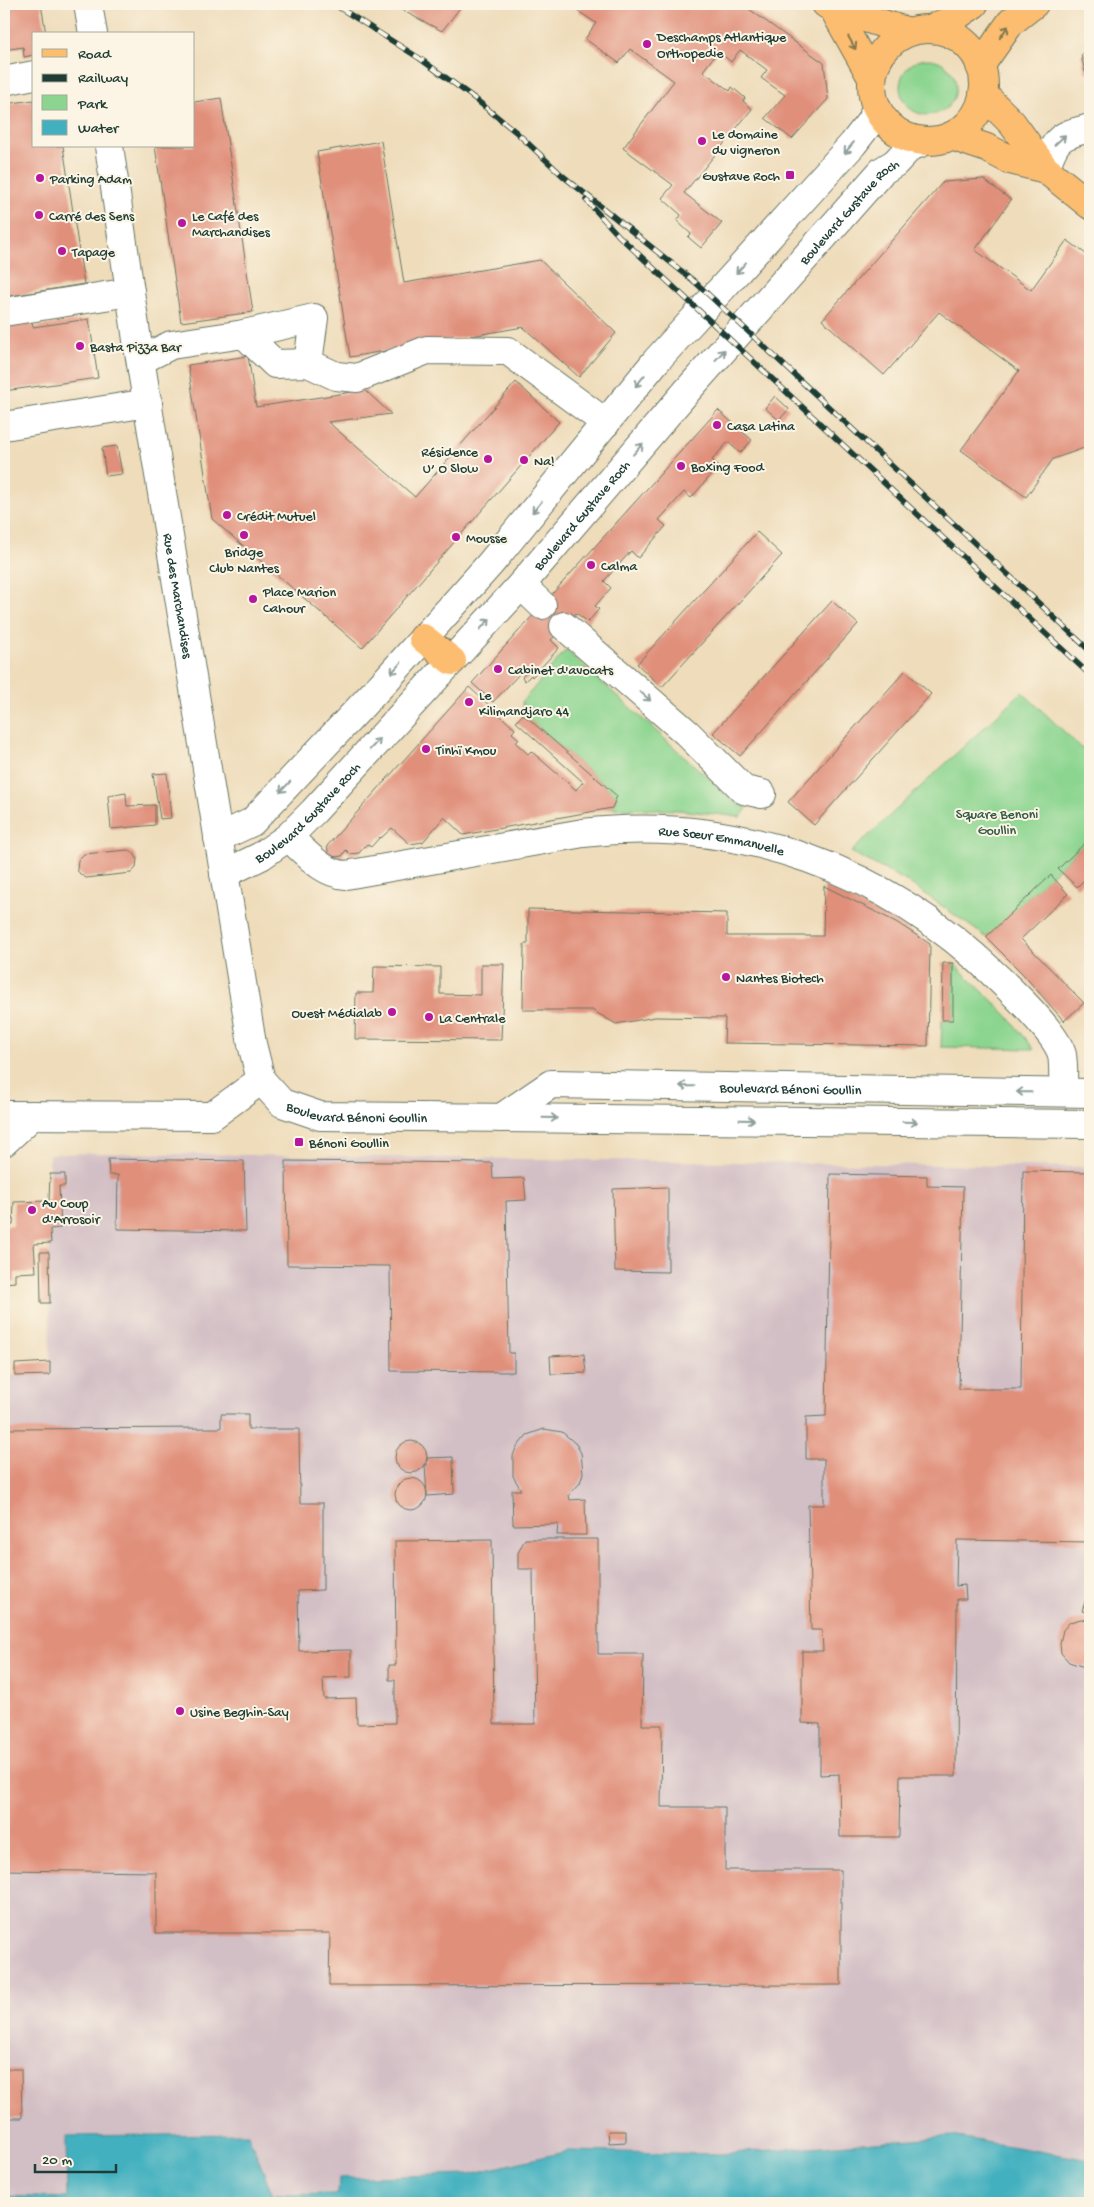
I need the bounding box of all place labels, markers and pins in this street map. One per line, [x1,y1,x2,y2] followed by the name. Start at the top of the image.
[656,30,787,63] place label: Deschamps Atlantique Orthopedie
[641,38,653,50] marker: Deschamps Atlantique Orthopedie
[712,127,780,160] place label: Le domaine du vigneron
[696,135,708,147] marker: Le domaine du vigneron
[702,169,780,186] place label: Gustave Roch
[784,169,796,181] marker: Gustave Roch
[34,172,46,184] marker: Parking Adam
[49,172,132,189] place label: Parking Adam
[33,209,45,221] marker: Carré des Sens
[49,209,135,226] place label: Carré des Sens
[192,209,271,242] place label: Le Café des Marchandises
[176,217,188,229] marker: Le Café des Marchandises
[56,245,68,257] marker: Tapage
[71,245,116,262] place label: Tapage
[74,340,86,352] marker: Basta Pizza Bar
[89,340,182,357] place label: Basta Pizza Bar
[711,419,723,431] marker: Casa Latina
[727,419,796,436] place label: Casa Latina
[421,445,479,478] place label: Résidence U’ O Slow
[482,453,494,465] marker: Résidence U’ O Slow
[518,454,530,466] marker: Na!
[534,454,554,471] place label: Na!
[675,460,687,472] marker: Boxing Food
[690,460,765,477] place label: Boxing Food
[221,509,233,521] marker: Crédit Mutuel
[237,509,316,526] place label: Crédit Mutuel
[238,529,250,541] marker: Bridge Club Nantes
[450,531,462,543] marker: Mousse
[466,531,508,548] place label: Mousse
[209,545,280,578] place label: Bridge Club Nantes
[585,559,597,571] marker: Calma
[601,559,638,576] place label: Calma
[262,585,337,618] place label: Place Marion Cahour
[247,593,259,605] marker: Place Marion Cahour
[492,663,504,675] marker: Cabinet d'avocats
[508,663,614,680] place label: Cabinet d'avocats
[479,688,569,721] place label: Le Kilimandjaro 44
[463,696,475,708] marker: Le Kilimandjaro 44
[420,743,432,755] marker: Tinhï Kmou
[435,743,497,760] place label: Tinhï Kmou
[720,971,732,983] marker: Nantes Biotech
[736,971,824,988] place label: Nantes Biotech
[291,1006,383,1023] place label: Ouest Médialab
[386,1006,398,1018] marker: Ouest Médialab
[423,1011,435,1023] marker: La Centrale
[439,1011,506,1028] place label: La Centrale
[293,1136,305,1148] marker: Bénoni Goullin
[308,1136,389,1153] place label: Bénoni Goullin
[42,1196,101,1229] place label: Au Coup d'Arrosoir
[26,1204,38,1216] marker: Au Coup d'Arrosoir
[174,1705,186,1717] marker: Usine Beghin-Say
[190,1705,289,1722] place label: Usine Beghin-Say

